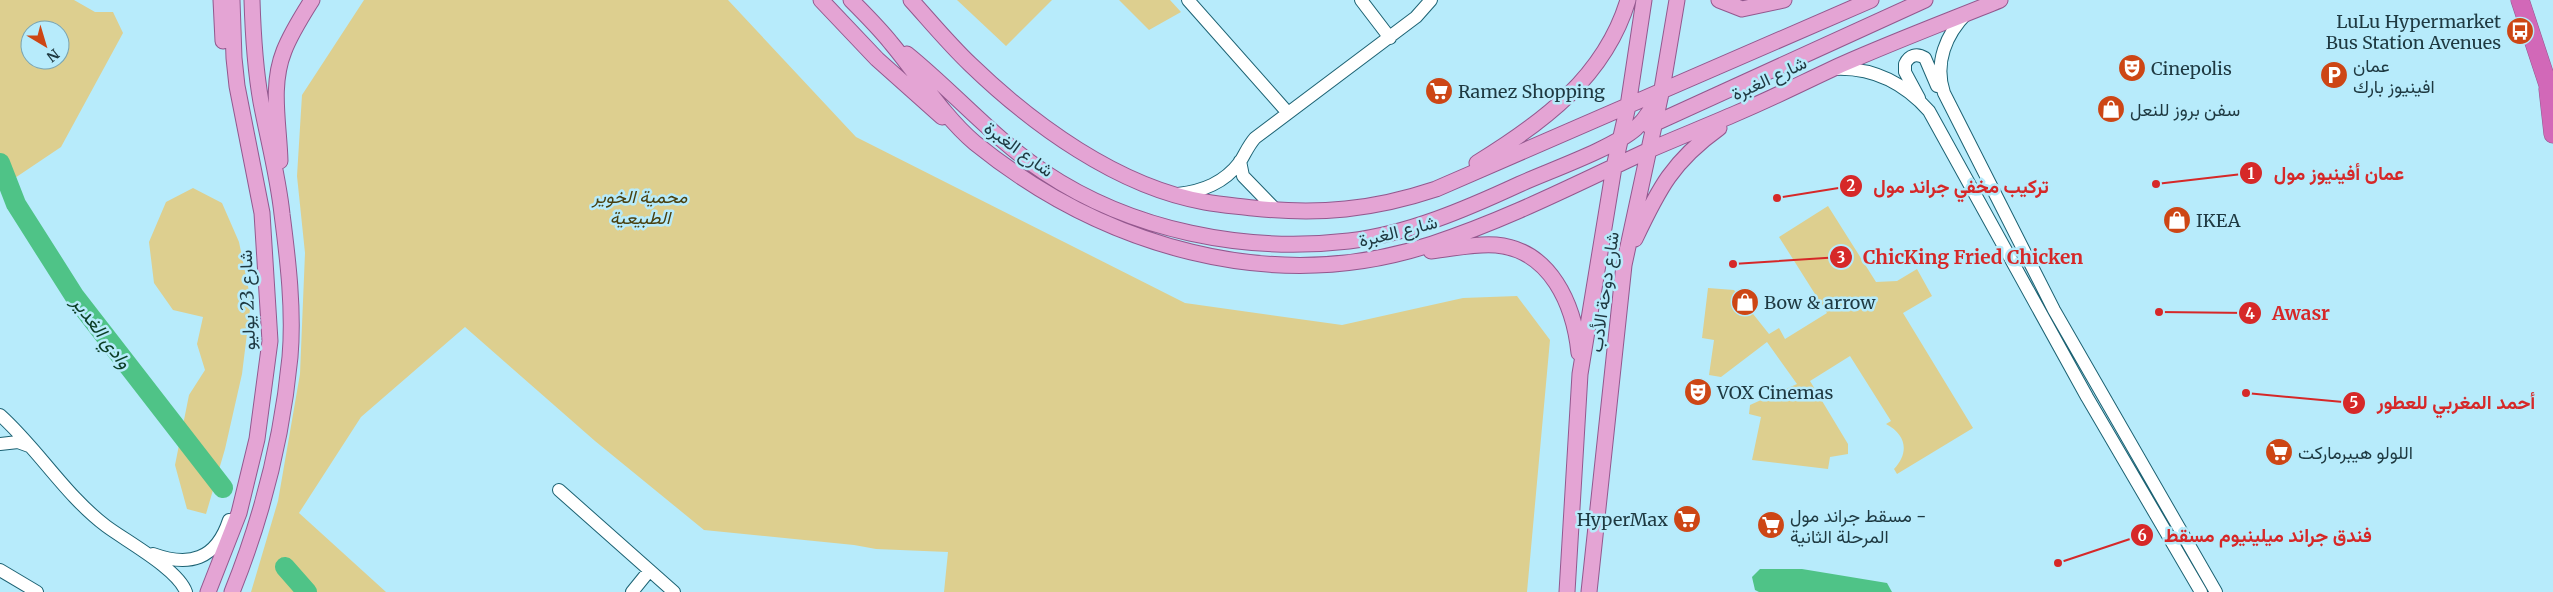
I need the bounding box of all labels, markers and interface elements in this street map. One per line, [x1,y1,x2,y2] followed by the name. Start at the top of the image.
[2326,10,2501,54] place label: LuLu Hypermarket Bus Station Avenues
[2505,16,2535,46] bus stop icon: LuLu Hypermarket Bus Station Avenues
[20,20,70,70] north arrow
[43,45,63,66] text: N
[1728,51,1811,106] street label: شارع الغبرة
[2117,53,2147,83] theatre icon: Cinepolis
[2353,54,2435,98] place label: عمان افينيوز بارك
[2151,57,2232,80] place label: Cinepolis
[2319,60,2349,90] parking icon: عمان افينيوز بارك
[1424,76,1454,106] supermarket icon: Ramez Shopping
[1458,80,1605,103] place label: Ramez Shopping
[2096,94,2126,124] shop icon: سفن بروز للنعل
[2130,98,2240,121] place label: سفن بروز للنعل
[979,116,1058,183] street label: شارع الغبرة
[2239,156,2414,190] callout: عمان أفينيوز مول
[2274,161,2404,186] text: عمان أفينيوز مول
[2248,164,2255,183] text: 1
[1839,169,2059,203] callout: تركيب مخفي جراند مول
[1873,174,2049,203] text: تركيب مخفي جراند مول
[1847,176,1856,195] text: 2
[592,185,688,229] park label: محمية الخوير الطبيعية
[2162,205,2192,235] shop icon: IKEA
[2196,209,2241,232] place label: IKEA
[1356,210,1440,253] street label: شارع الغبرة
[1584,230,1625,354] street label: شارع دوحة الأدب
[1828,240,2093,274] callout: ChicKing Fried Chicken
[1863,245,2083,269] text: ChicKing Fried Chicken
[1837,248,1845,267] text: 3
[234,249,261,351] street label: شارع 23 يوليو
[1730,287,1760,317] shop icon: Bow & arrow
[63,290,137,376] water label: وادي الغدير
[1764,291,1876,314] place label: Bow & arrow
[2237,296,2340,330] callout: Awasr
[2271,301,2330,325] text: Awasr
[2245,304,2255,323] text: 4
[1683,377,1713,407] theatre icon: VOX Cinemas
[1716,381,1833,404] place label: VOX Cinemas
[2341,386,2545,420] callout: أحمد المغربي للعطور
[2376,390,2535,419] text: أحمد المغربي للعطور
[2350,393,2358,412] text: 5
[2264,437,2294,467] supermarket icon: اللولو هيبرماركت
[2298,441,2413,464] place label: اللولو هيبرماركت
[1672,504,1702,534] supermarket icon: HyperMax
[1790,504,1927,548] place label: مسقط جراند مول - المرحلة الثانية
[1577,508,1668,531] place label: HyperMax
[1756,510,1786,540] supermarket icon: مسقط جراند مول - المرحلة الثانية
[2129,518,2382,552] callout: فندق جراند ميلينيوم مسقط
[2164,523,2372,548] text: فندق جراند ميلينيوم مسقط
[2137,526,2147,545] text: 6

